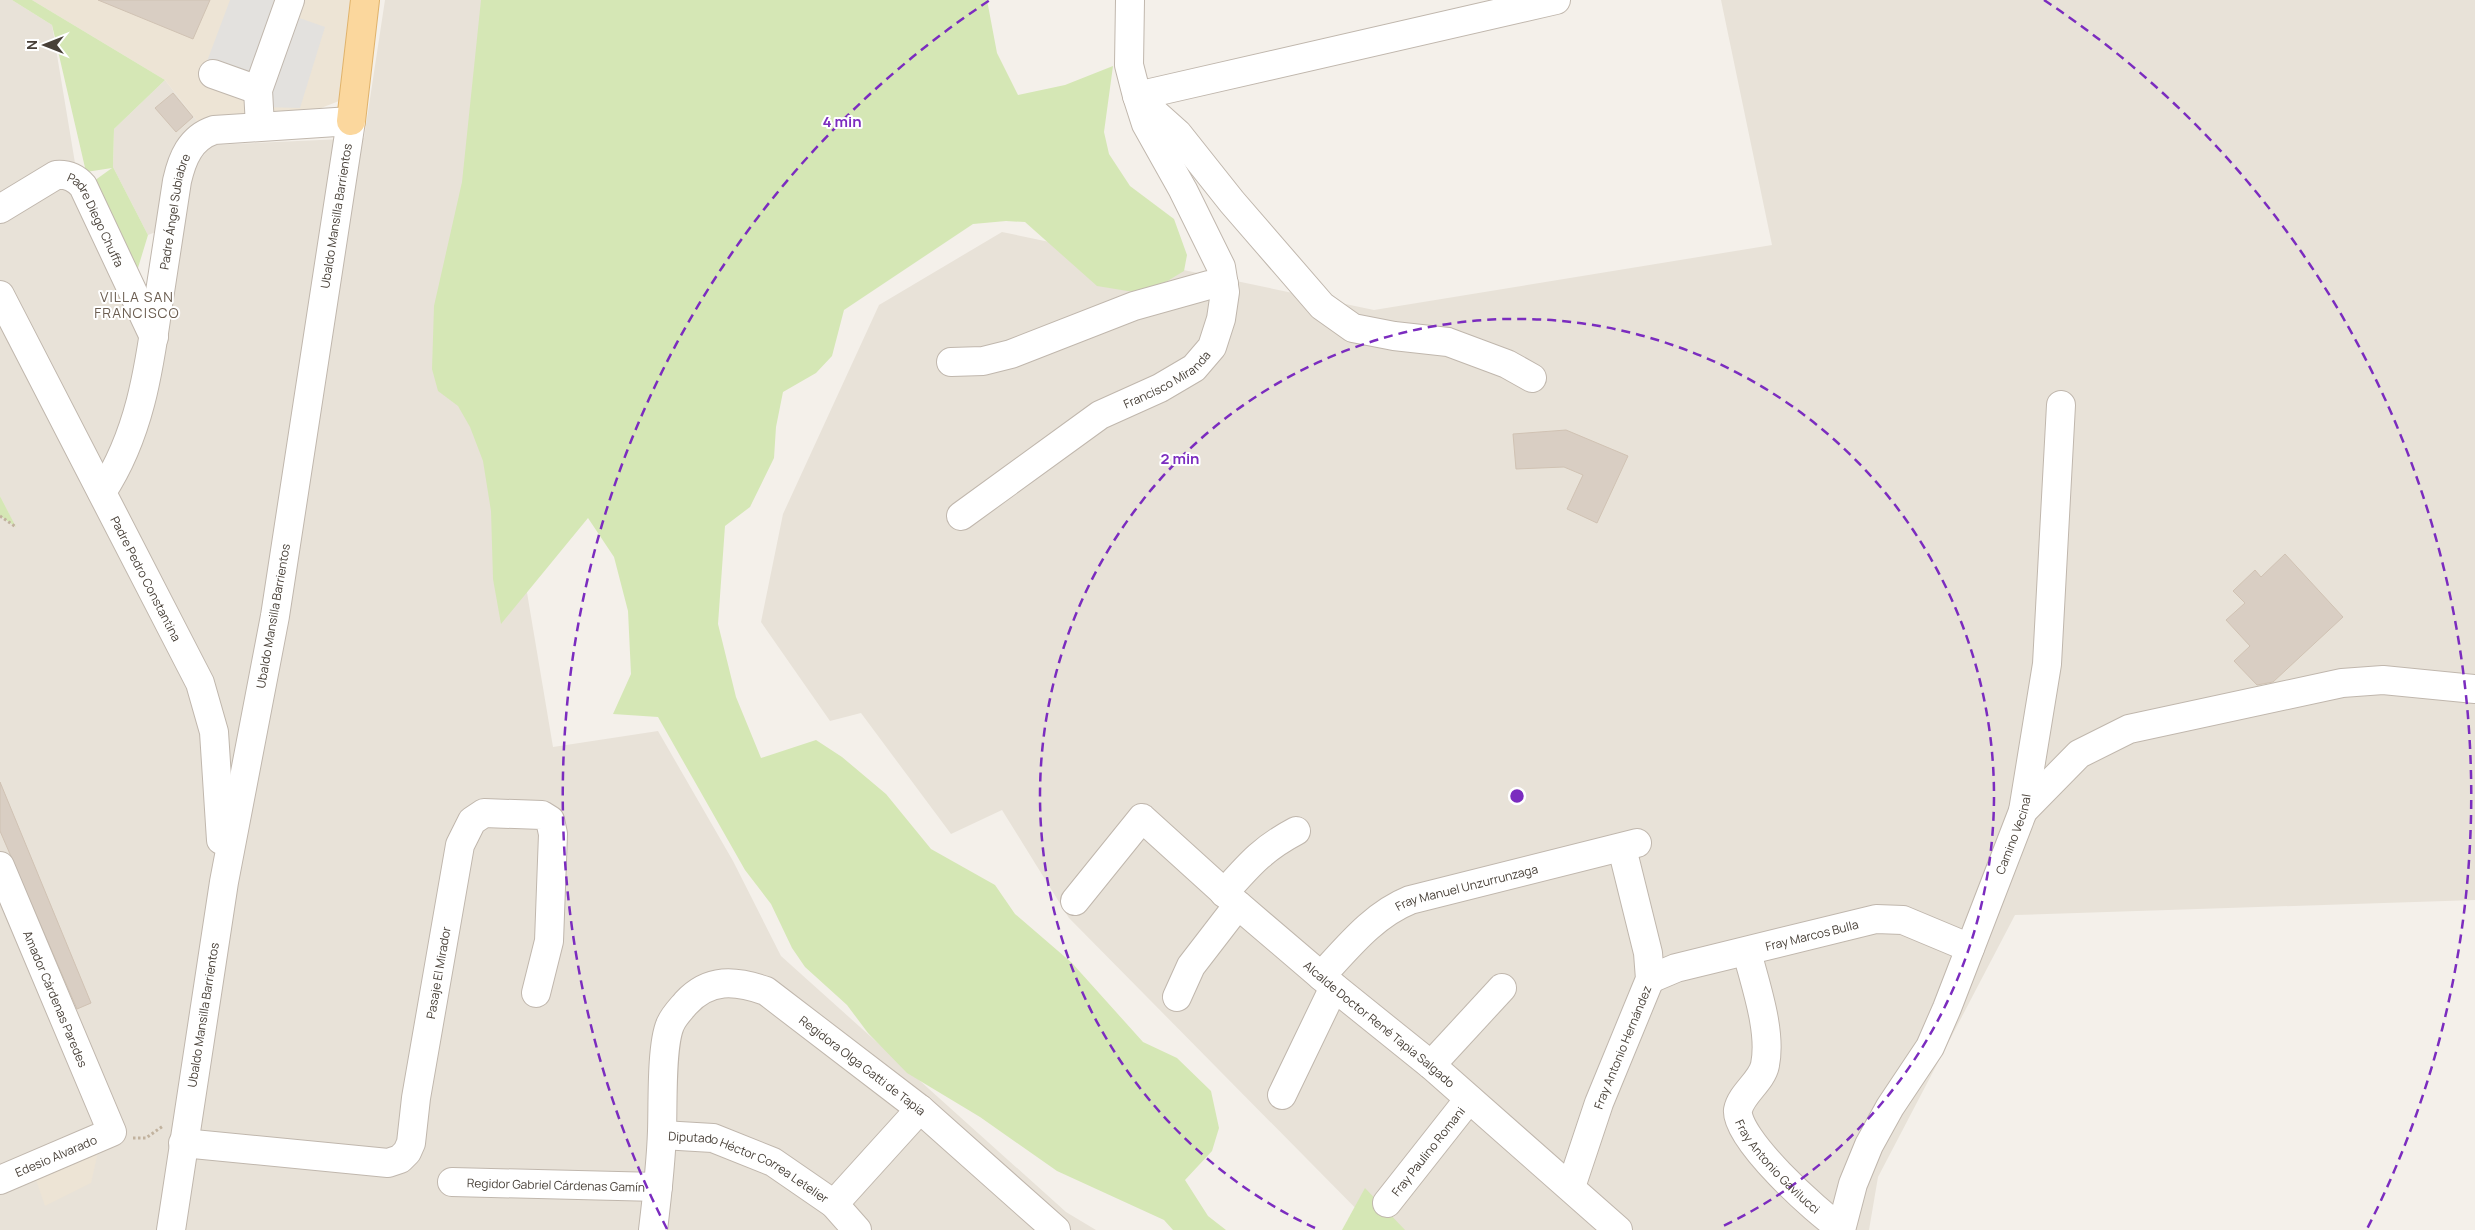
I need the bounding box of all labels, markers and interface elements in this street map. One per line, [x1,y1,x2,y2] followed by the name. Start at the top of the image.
[20,20,70,70] north arrow
[22,40,41,50] text: N
[822,111,862,132] text: 4 min
[316,142,356,290] street label: Ubaldo Mansilla Barrientos
[155,150,194,271] street label: Padre Ángel Subiabre
[65,168,128,269] street label: Padre Diego Chuffa
[94,287,180,322] district label: VILLA SAN FRANCISCO
[1120,347,1214,412] street label: Francisco Miranda
[1160,448,1200,469] text: 2 min
[107,513,185,644] street label: Padre Pedro Constantina
[252,542,294,690] street label: Ubaldo Mansilla Barrientos
[1508,787,1526,805] centre of rings
[1991,793,2034,877] street label: Camino Vecinal
[1392,860,1540,914] street label: Fray Manuel Unzurrunzaga
[1763,915,1860,954] street label: Fray Marcos Bulla
[421,924,454,1020] street label: Pasaje El Mirador
[20,928,92,1070] street label: Amador Cárdenas Paredes
[183,941,223,1089] street label: Ubaldo Mansilla Barrientos
[1300,956,1459,1091] street label: Alcalde Doctor René Tapia Salgado
[1589,983,1655,1111] street label: Fray Antonio Hernández
[796,1011,930,1119] street label: Regidora Olga Gatti de Tapia
[1387,1103,1469,1200] street label: Fray Paulino Romani
[1732,1117,1824,1217] street label: Fray Antonio Gavilucci
[668,1127,833,1207] street label: Diputado Héctor Correa Letelier
[12,1131,100,1181] street label: Edesio Alvarado
[467,1174,645,1195] street label: Regidor Gabriel Cárdenas Gamín

